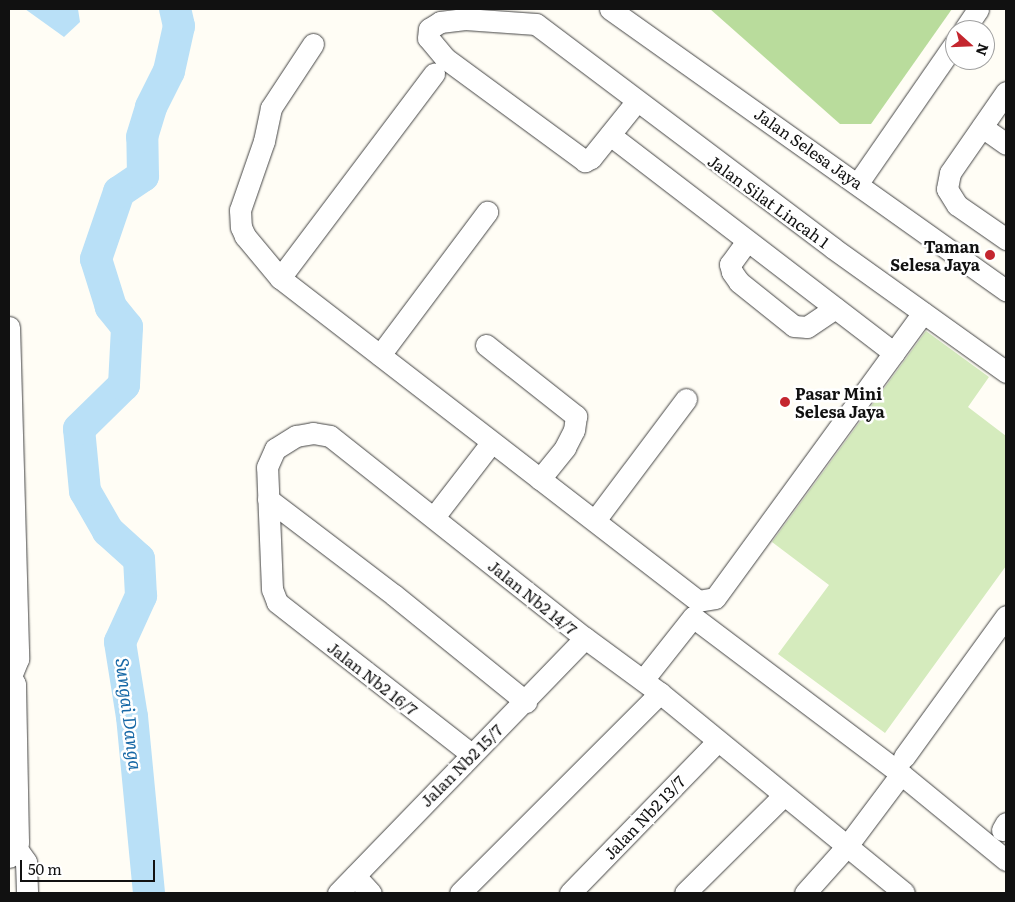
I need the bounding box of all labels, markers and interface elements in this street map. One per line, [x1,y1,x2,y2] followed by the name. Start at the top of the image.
[945,20,995,70] north arrow
[972,41,995,59] text: N
[751,103,867,193] street label: Jalan Selesa Jaya
[704,150,834,252] street label: Jalan Silat Lincah 1
[890,236,980,274] place label: Taman Selesa Jaya
[984,249,996,261] marker: Taman Selesa Jaya
[795,383,885,421] place label: Pasar Mini Selesa Jaya
[779,396,791,408] marker: Pasar Mini Selesa Jaya
[485,555,581,639] street label: Jalan Nb2 14/7
[324,637,422,719] street label: Jalan Nb2 16/7
[111,657,147,771] water label: Sungai Danga
[416,720,506,810] street label: Jalan Nb2 15/7
[599,771,689,863] street label: Jalan Nb2 13/7
[22,850,158,882] scale bar
[28,857,62,880] text: 50 m

